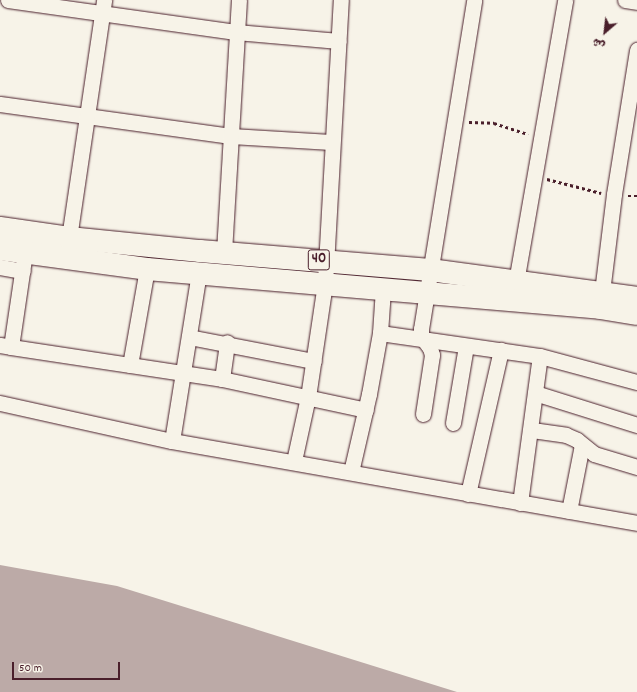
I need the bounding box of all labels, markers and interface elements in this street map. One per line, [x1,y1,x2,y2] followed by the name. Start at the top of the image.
[585,12,625,52] north arrow
[590,33,608,53] text: ش
[307,247,331,273] road number: 40
[14,654,122,680] scale bar
[19,660,42,677] text: 50 m

